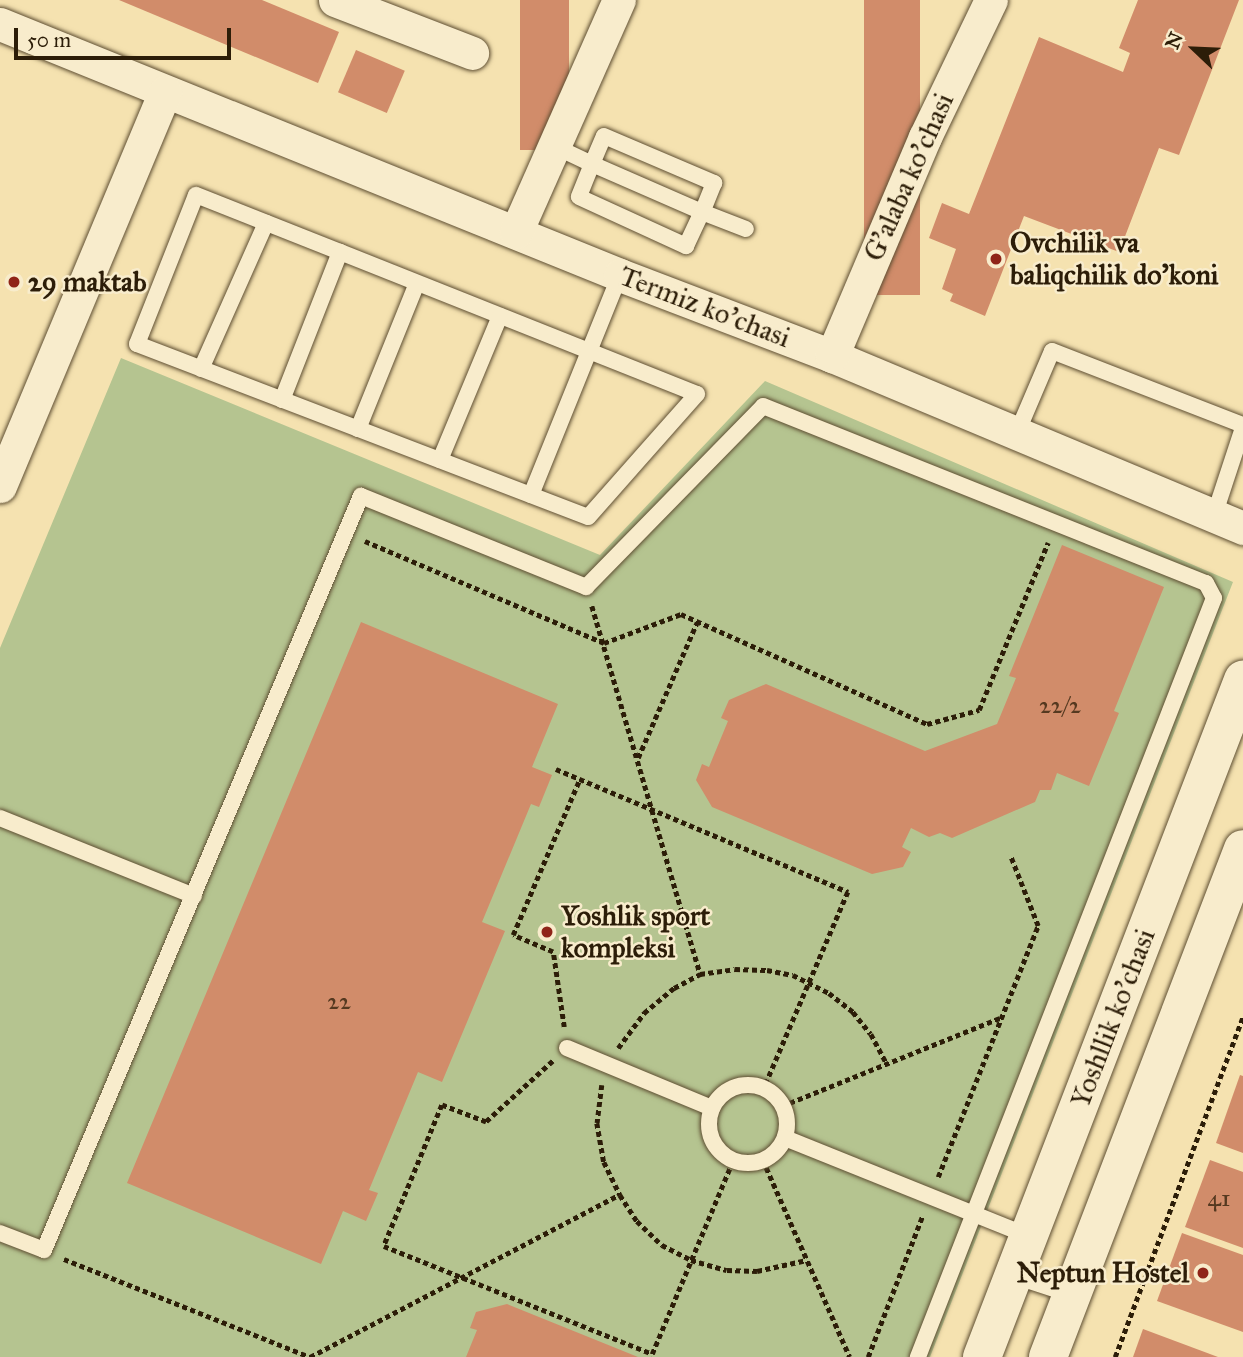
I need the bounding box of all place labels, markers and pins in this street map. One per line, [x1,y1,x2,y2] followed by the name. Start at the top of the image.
[1010,226,1219,292] place label: Ovchilik va baliqchilik do'koni
[988,251,1004,267] marker: Ovchilik va baliqchilik do'koni
[28,265,146,299] place label: 29 maktab
[6,274,22,290] marker: 29 maktab
[561,899,710,965] place label: Yoshlik sport kompleksi
[539,924,555,940] marker: Yoshlik sport kompleksi
[1016,1256,1189,1290] place label: Neptun Hostel
[1195,1265,1211,1281] marker: Neptun Hostel

